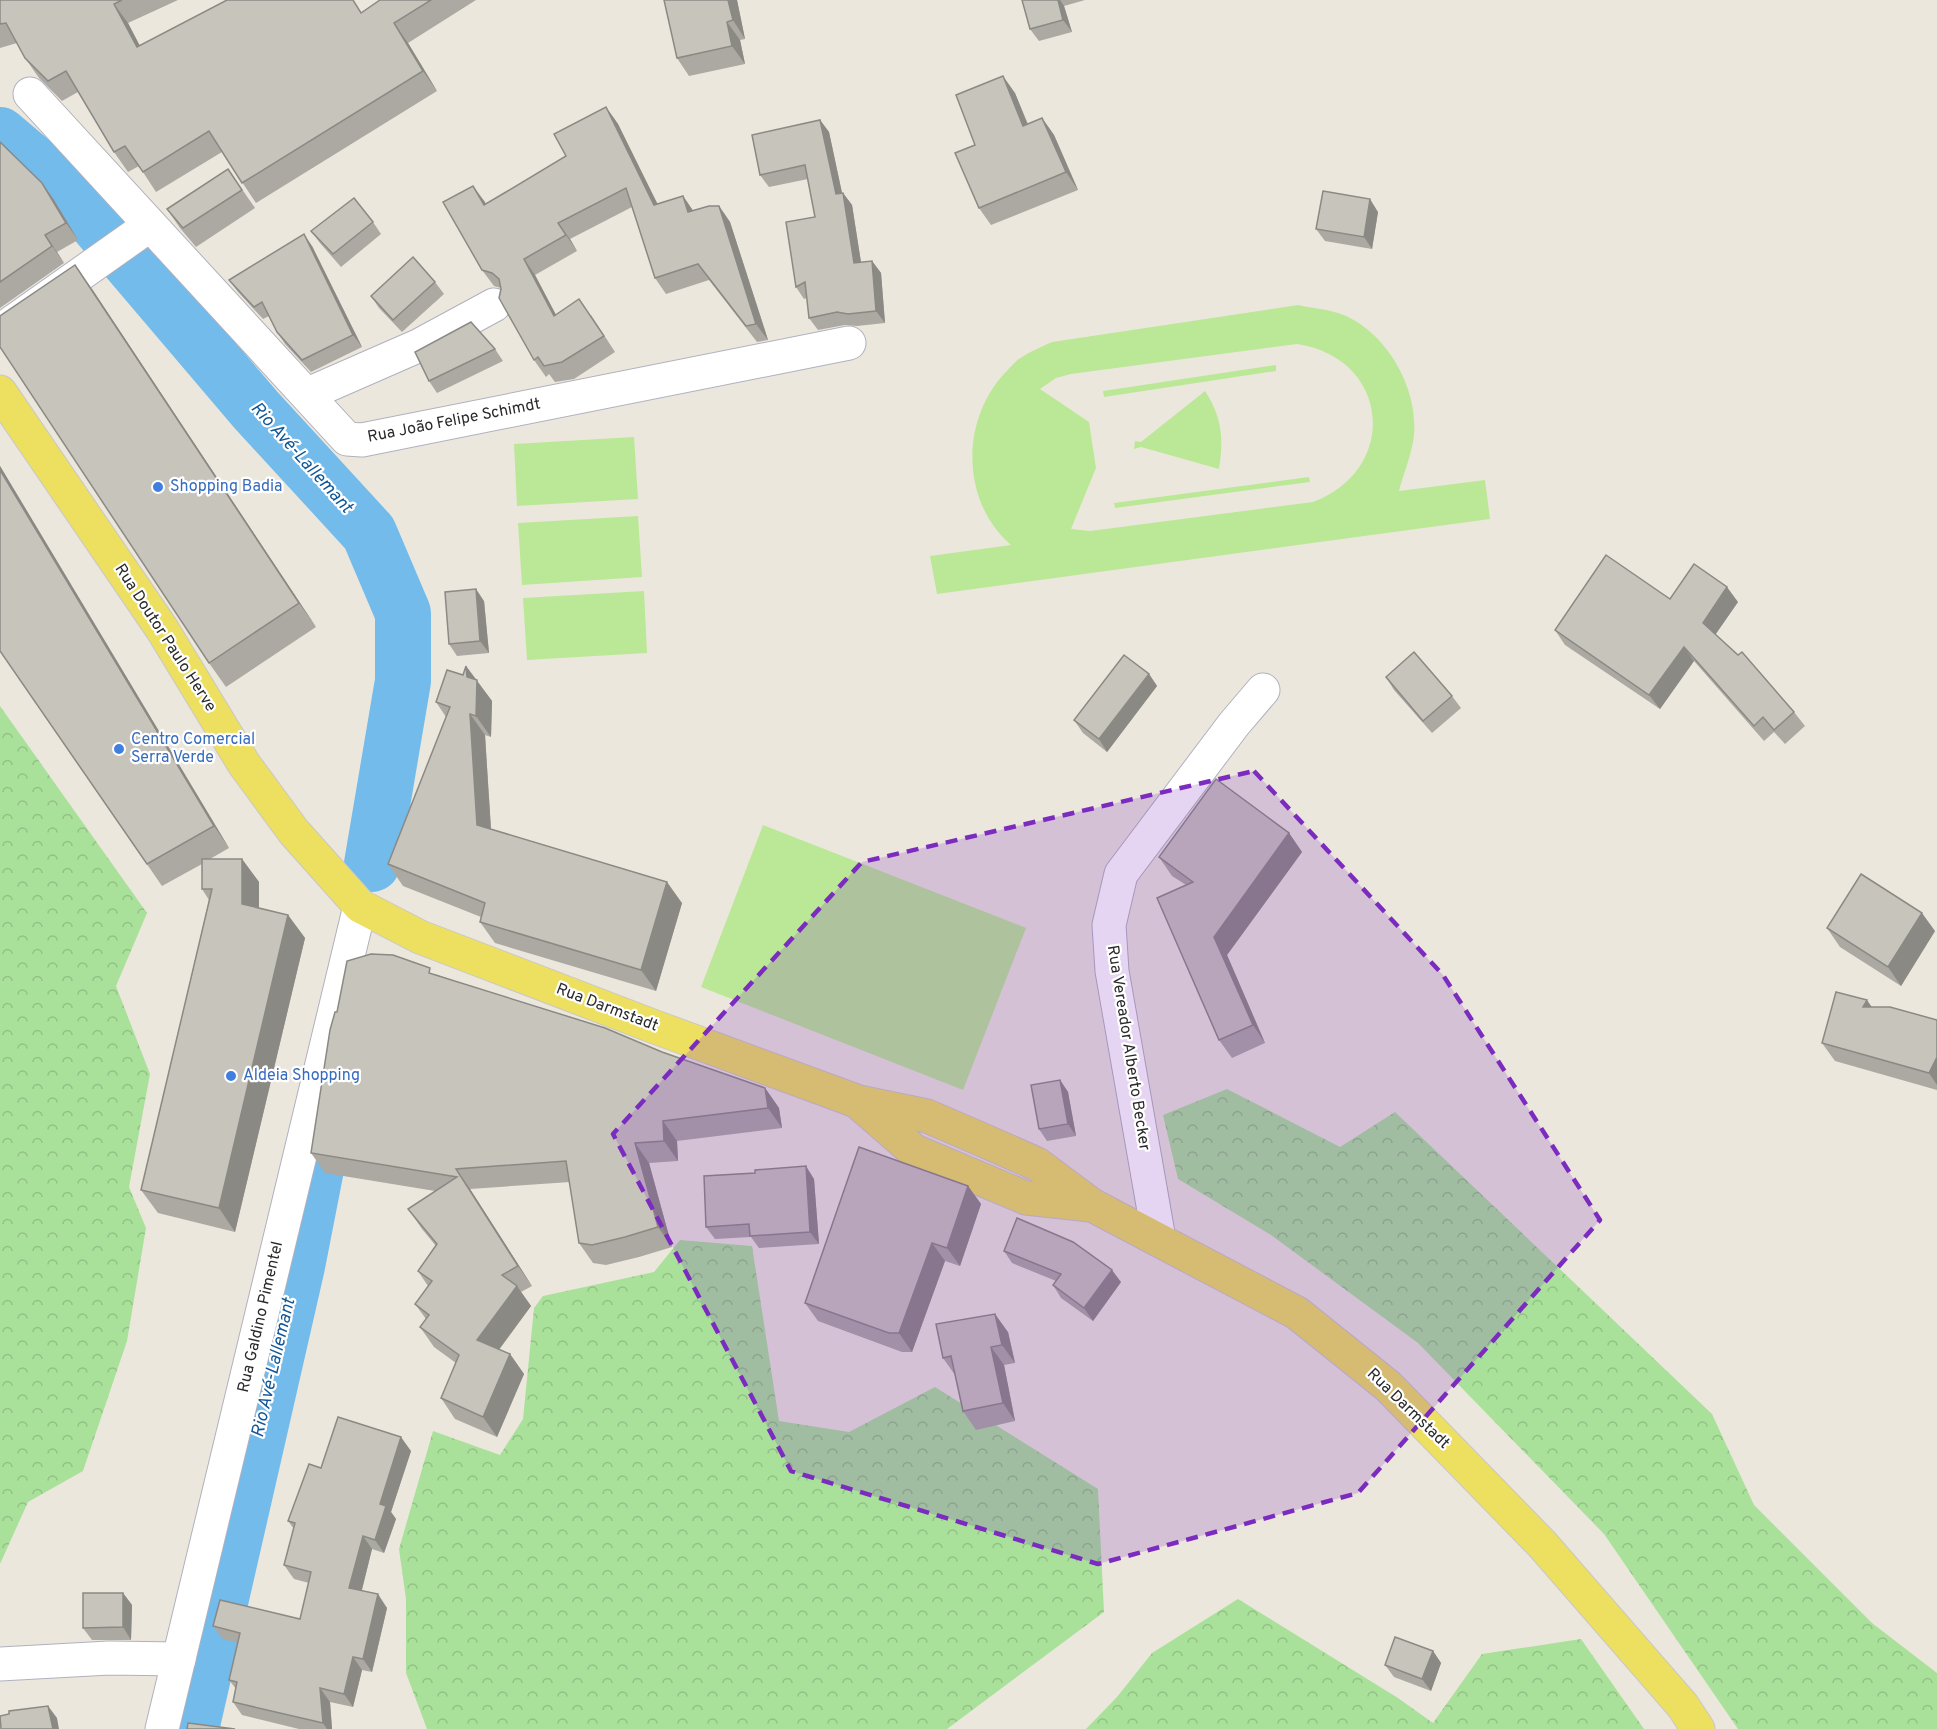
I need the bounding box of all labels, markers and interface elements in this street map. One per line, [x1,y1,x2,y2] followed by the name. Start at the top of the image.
[366,394,542,448] street label: Rua João Felipe Schimdt
[245,398,358,520] water label: Rio Avé‐Lallemant
[170,477,283,497] place label: Shopping Badia
[151,480,165,494] marker: Shopping Badia
[110,560,220,716] street label: Rua Doutor Paulo Herve
[131,730,255,768] place label: Centro Comercial Serra Verde
[112,742,126,756] marker: Centro Comercial Serra Verde
[1102,944,1154,1152] street label: Rua Vereador Alberto Becker
[553,979,661,1037] street label: Rua Darmstadt
[243,1066,360,1086] place label: Aldeia Shopping
[224,1069,238,1083] marker: Aldeia Shopping
[234,1239,288,1395] street label: Rua Galdino Pimentel
[247,1295,302,1440] water label: Rio Avé‐Lallemant
[1362,1364,1454,1454] street label: Rua Darmstadt

